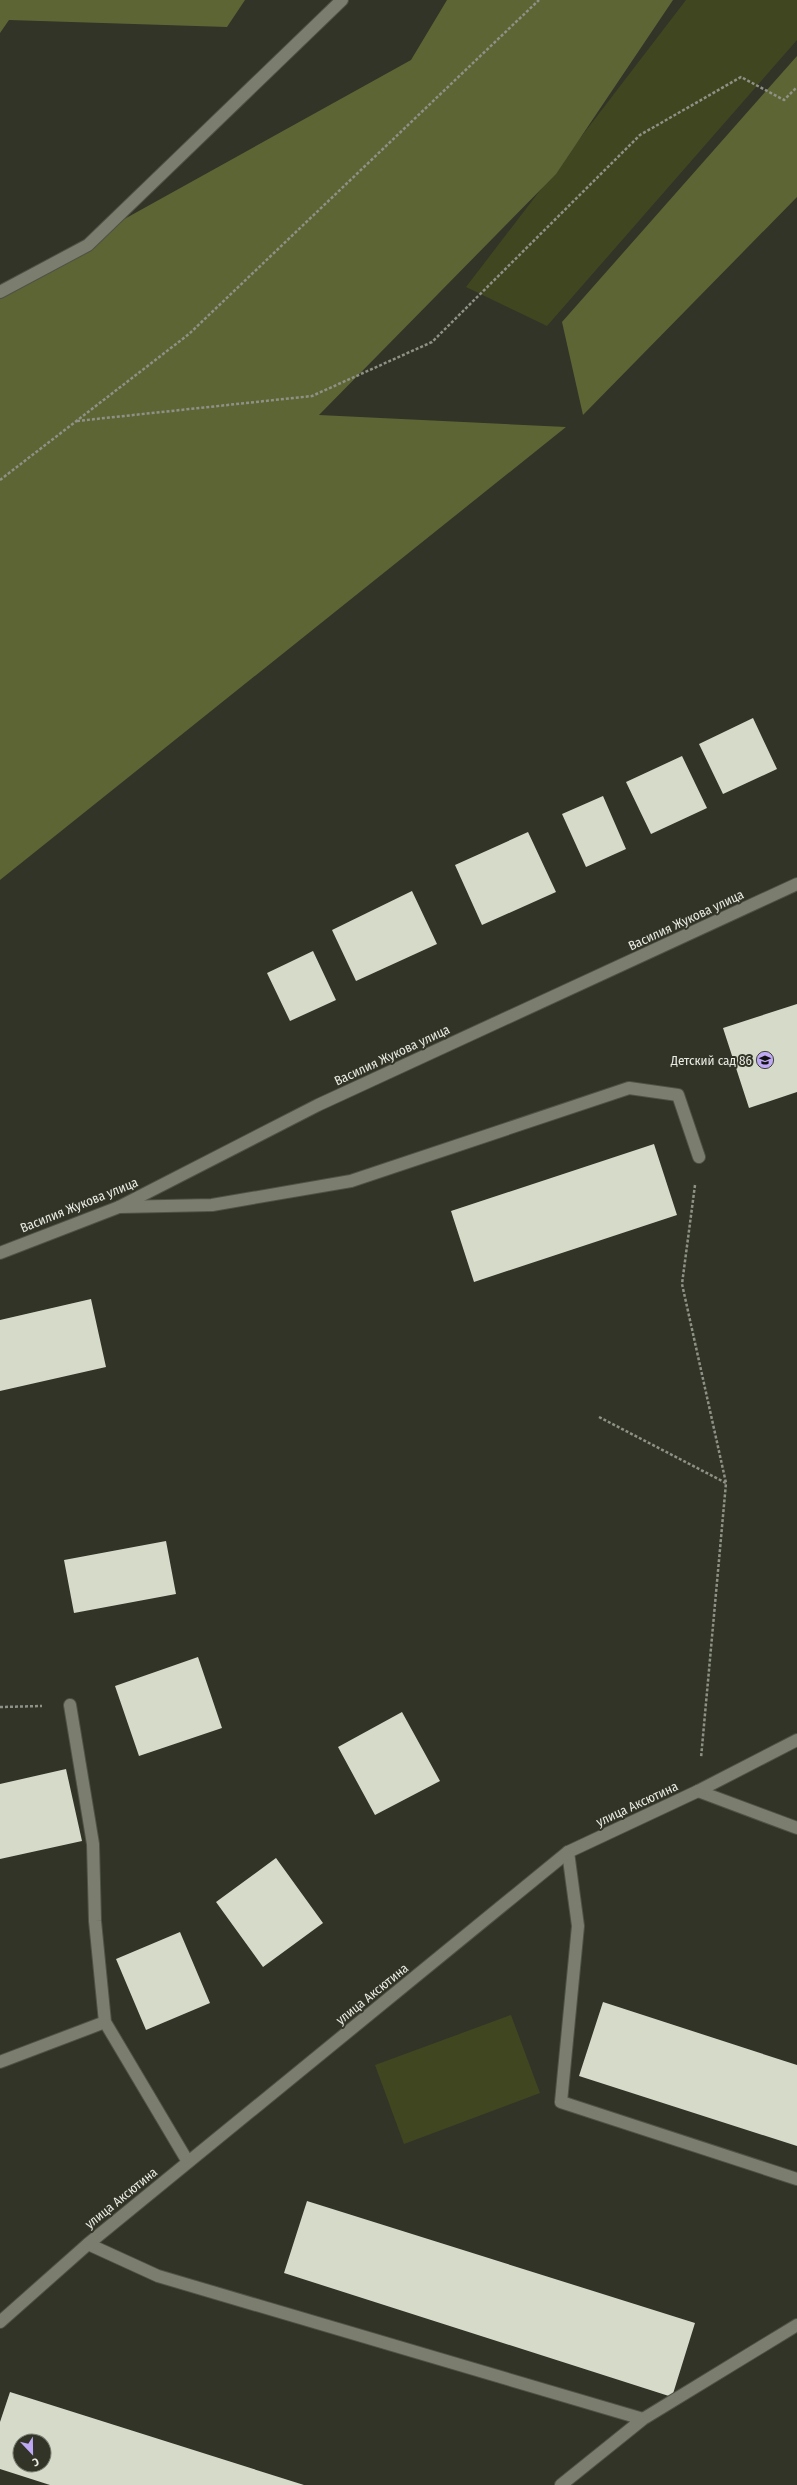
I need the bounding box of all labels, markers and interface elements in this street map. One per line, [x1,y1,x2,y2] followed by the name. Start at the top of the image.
[626,887,746,953] street label: Василия Жукова улица
[332,1022,452,1088] street label: Василия Жукова улица
[755,1050,775,1070] school or university icon: Детский сад 86
[670,1053,752,1068] place label: Детский сад 86
[18,1174,140,1236] street label: Василия Жукова улица
[594,1779,680,1829] street label: улица Аксютина
[333,1960,411,2028] street label: улица Аксютина
[82,2164,160,2232] street label: улица Аксютина
[12,2433,52,2473] north arrow
[30,2455,41,2469] text: С

